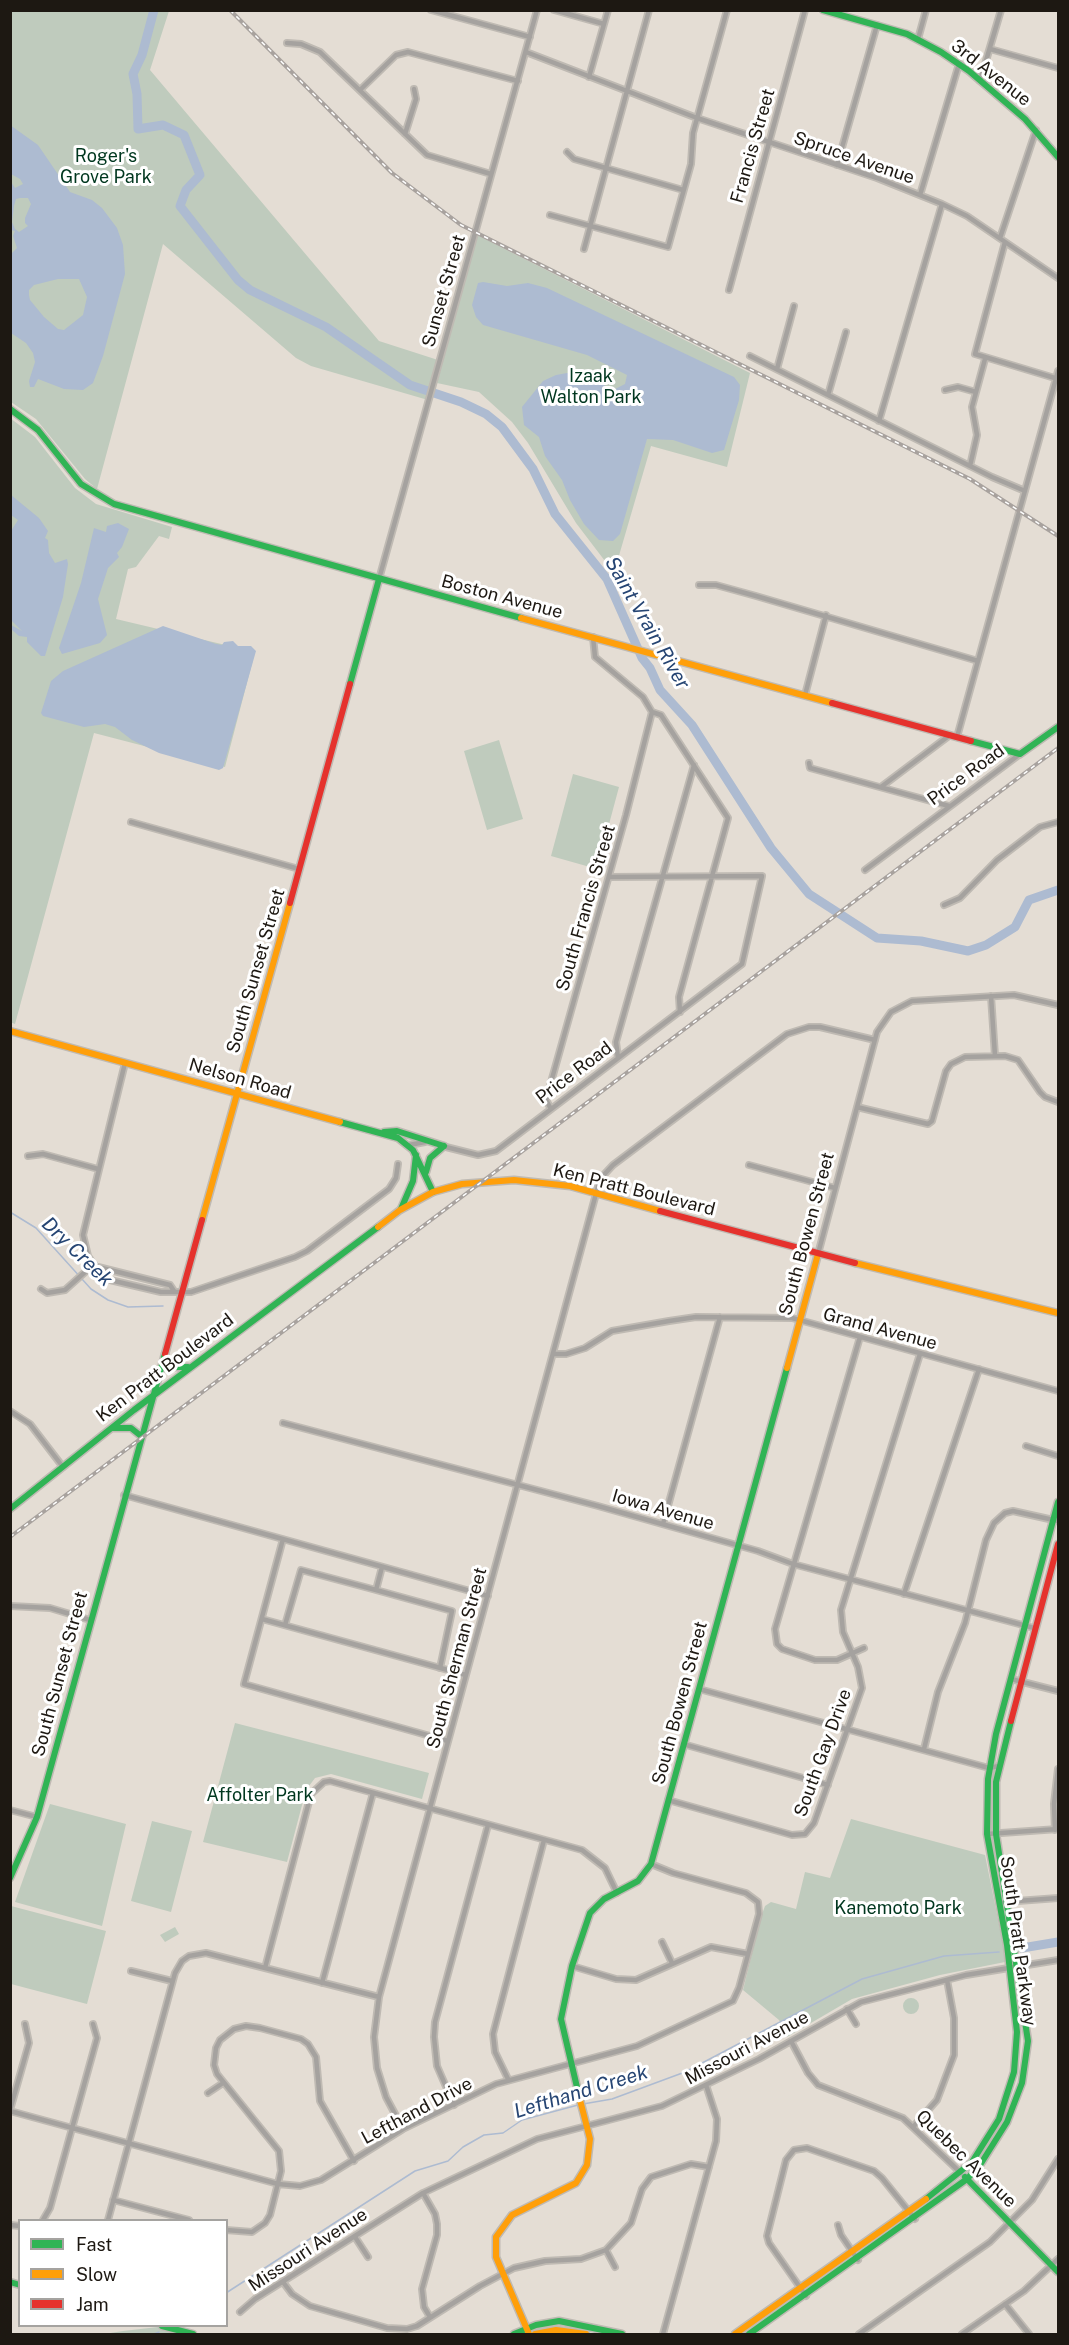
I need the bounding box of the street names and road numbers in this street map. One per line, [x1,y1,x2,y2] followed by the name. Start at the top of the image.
[947,35,1035,111] street label: 3rd Avenue
[726,86,780,206] street label: Francis Street
[791,127,917,189] street label: Spruce Avenue
[418,232,470,350] street label: Sunset Street
[439,570,565,624] street label: Boston Avenue
[923,740,1009,810] street label: Price Road
[552,822,620,994] street label: South Francis Street
[222,886,290,1056] street label: South Sunset Street
[532,1037,616,1109] street label: Price Road
[186,1054,294,1104] street label: Nelson Road
[775,1150,839,1318] street label: South Bowen Street
[551,1159,717,1221] street label: Ken Pratt Boulevard
[821,1303,939,1355] street label: Grand Avenue
[92,1309,238,1427] street label: Ken Pratt Boulevard
[610,1485,716,1535] street label: Iowa Avenue
[422,1565,492,1751] street label: South Sherman Street
[28,1589,92,1759] street label: South Sunset Street
[648,1619,712,1787] street label: South Bowen Street
[790,1686,856,1820] street label: South Gay Drive
[995,1855,1041,2027] street label: South Pratt Parkway
[681,2006,813,2090] street label: Missouri Avenue
[358,2073,476,2149] street label: Lefthand Drive
[911,2106,1021,2212] street label: Quebec Avenue
[245,2204,371,2296] street label: Missouri Avenue

